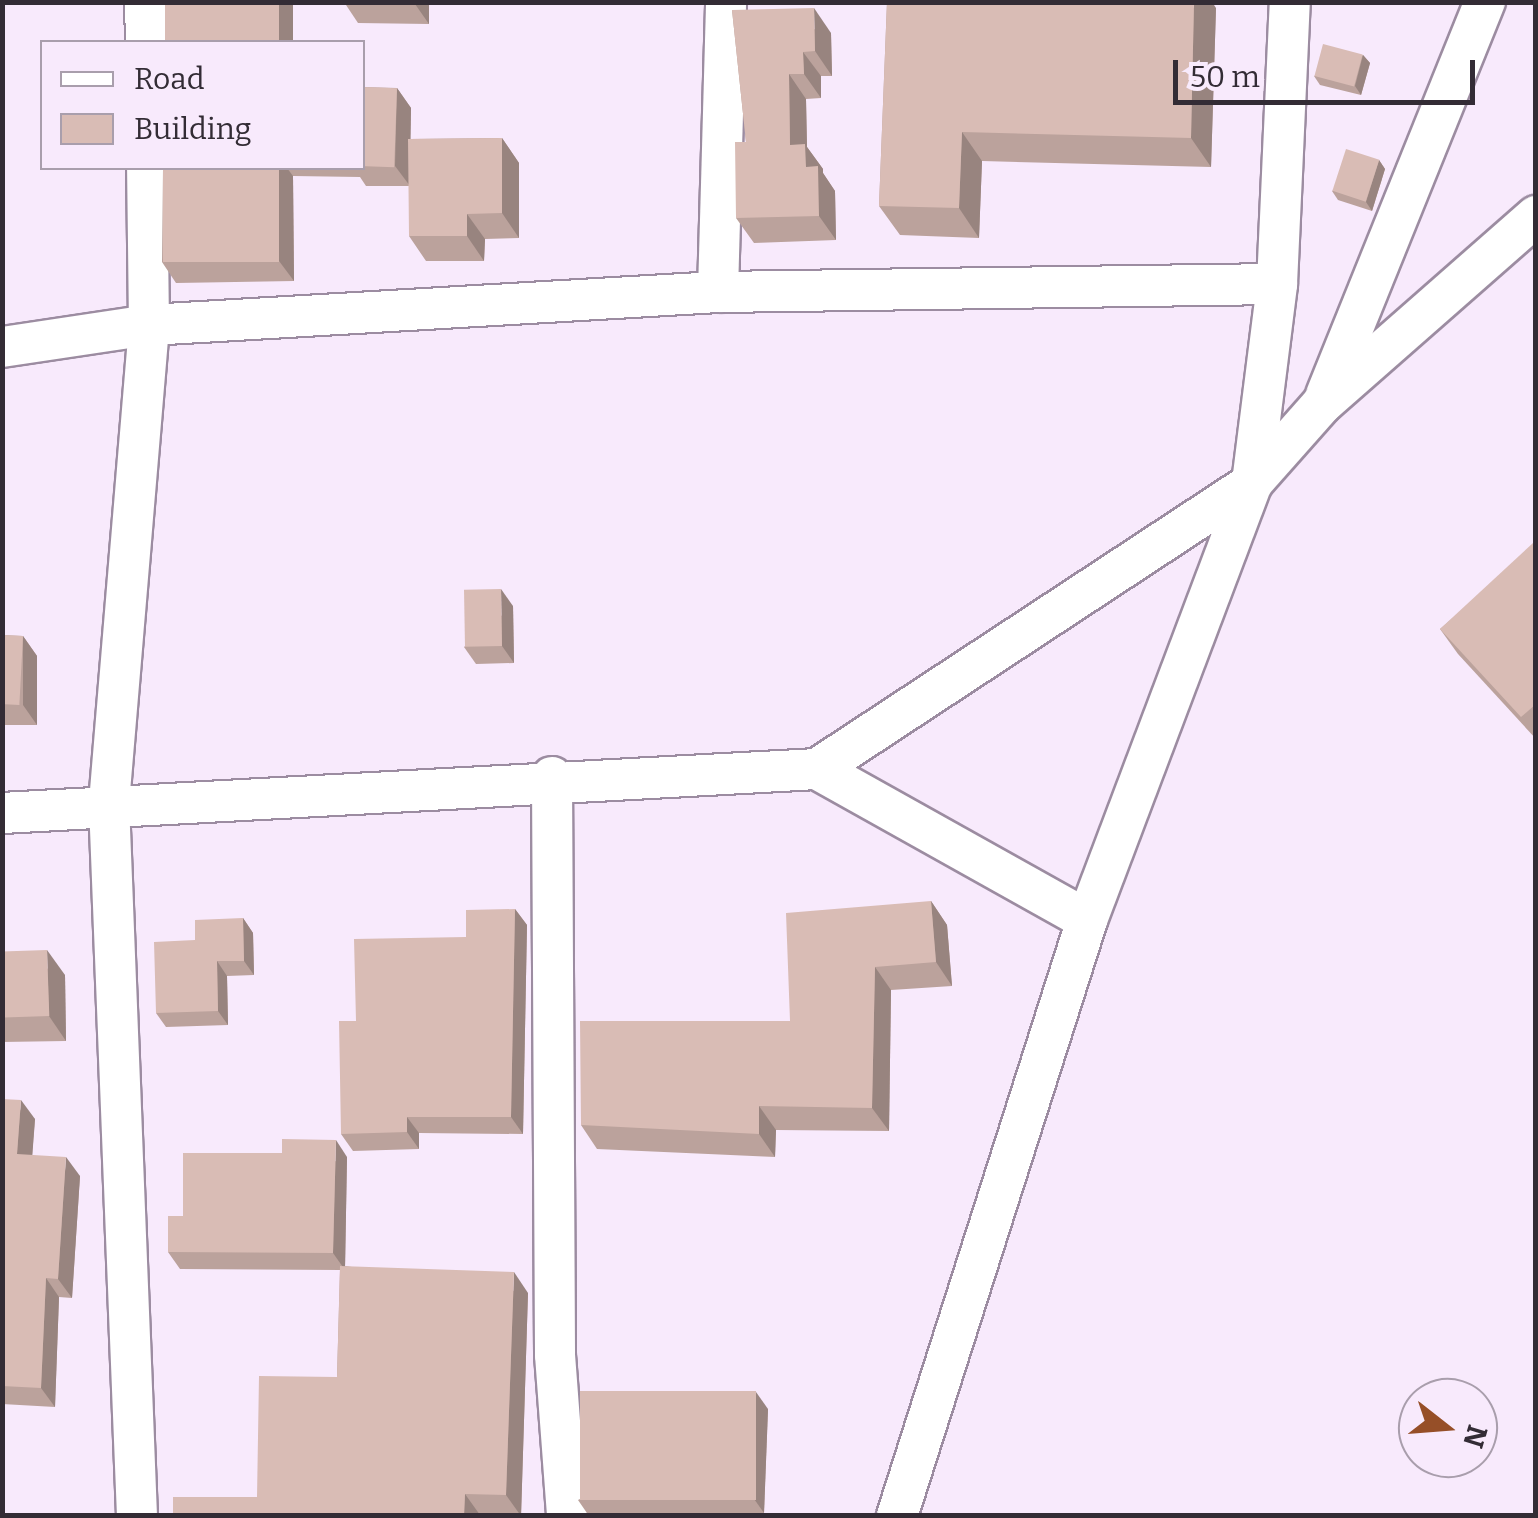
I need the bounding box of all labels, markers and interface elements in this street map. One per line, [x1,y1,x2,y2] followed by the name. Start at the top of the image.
[40,40,365,170] legend
[1178,40,1480,102] scale bar
[1190,59,1260,95] text: 50 m
[134,61,205,97] text: Road
[134,111,252,147] text: Building
[1398,1378,1498,1478] north arrow
[1456,1421,1494,1451] text: N

